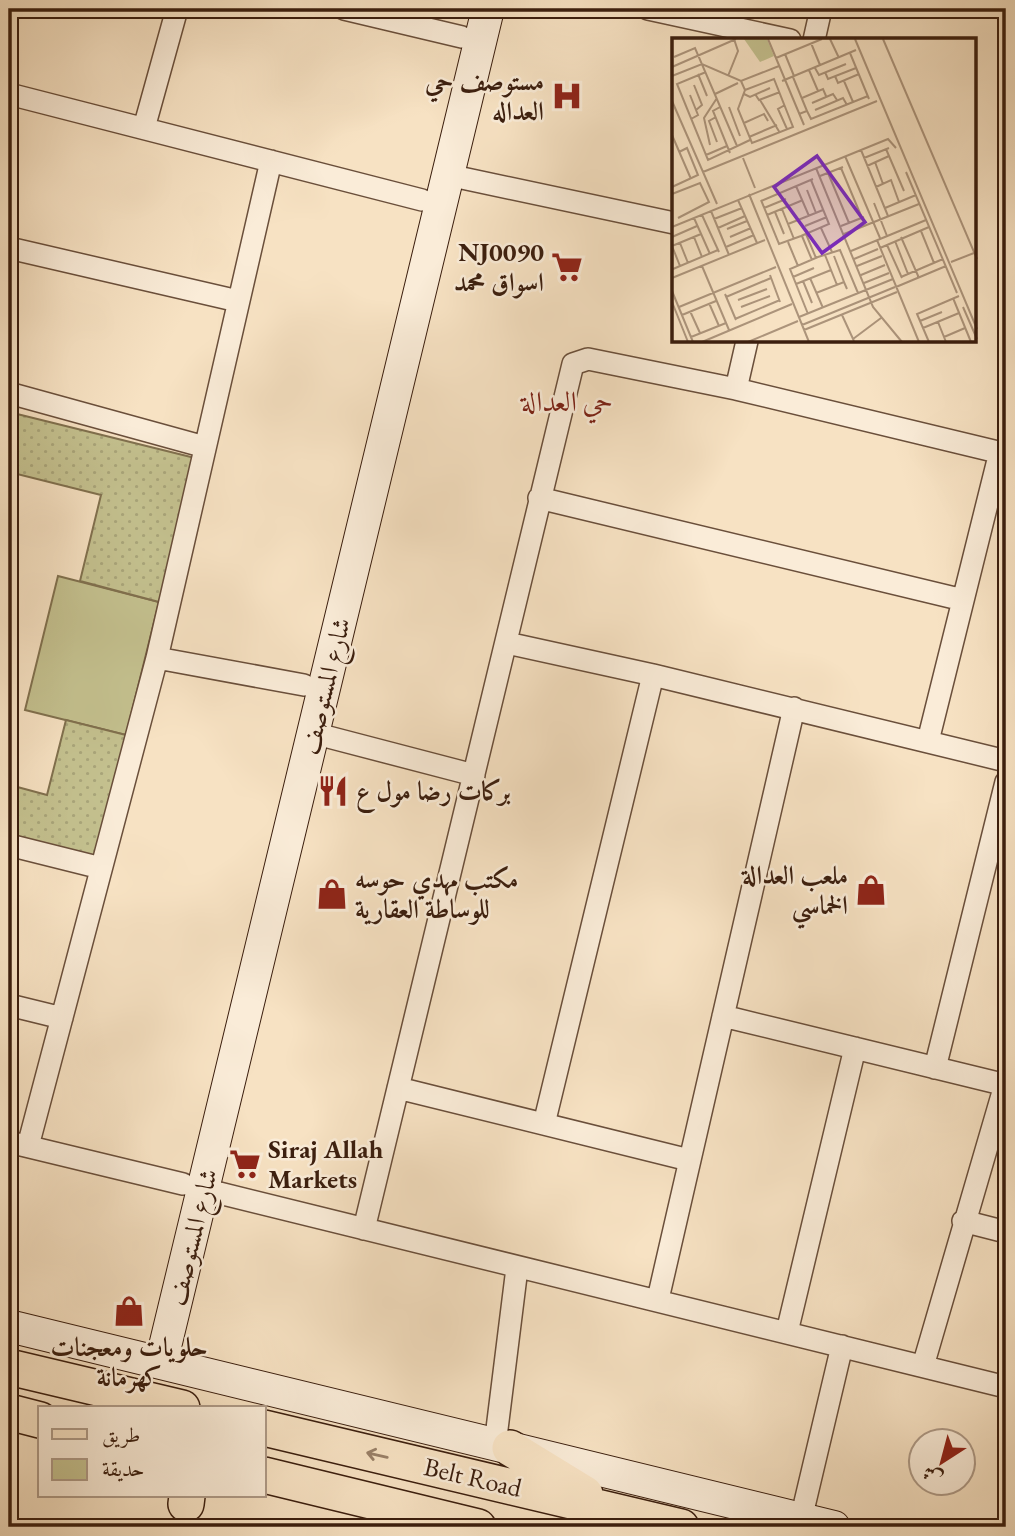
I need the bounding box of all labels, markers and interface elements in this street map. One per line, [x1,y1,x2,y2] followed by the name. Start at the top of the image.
[672,38,976,343] inset map
[424,64,544,128] place label: مستوصف حي العداله
[550,79,584,113] hospital icon: مستوصف حي العداله
[454,235,544,299] place label: NJ0090 اسواق محمد
[550,250,584,284] supermarket icon: NJ0090 اسواق محمد
[519,383,613,424] district label: حي العدالة
[292,614,363,759] street label: شارع المستوصف
[316,774,350,808] restaurant icon: برکات رضا مول ع
[356,774,511,813] place label: برکات رضا مول ع
[740,858,848,929] place label: ملعب العدالة الخماسي
[355,862,518,926] place label: مكتب مهدي حوسه للوساطة العقارية
[854,873,888,907] shop icon: ملعب العدالة الخماسي
[315,877,349,911] shop icon: مكتب مهدي حوسه للوساطة العقارية
[268,1132,384,1196] place label: Siraj Allah Markets
[228,1147,262,1181] supermarket icon: Siraj Allah Markets
[159,1165,230,1310] street label: شارع المستوصف
[112,1294,146,1328] shop icon: حلويات ومعجنات كهرمانة
[50,1330,208,1394] place label: حلويات ومعجنات كهرمانة
[38,1406,266,1498] legend
[102,1421,140,1448] text: طريق
[906,1428,976,1498] north arrow
[366,1447,388,1460] one-way arrow
[421,1449,526,1505] street label: Belt Road
[102,1455,145,1482] text: حديقة
[917,1460,947,1491] text: ش

